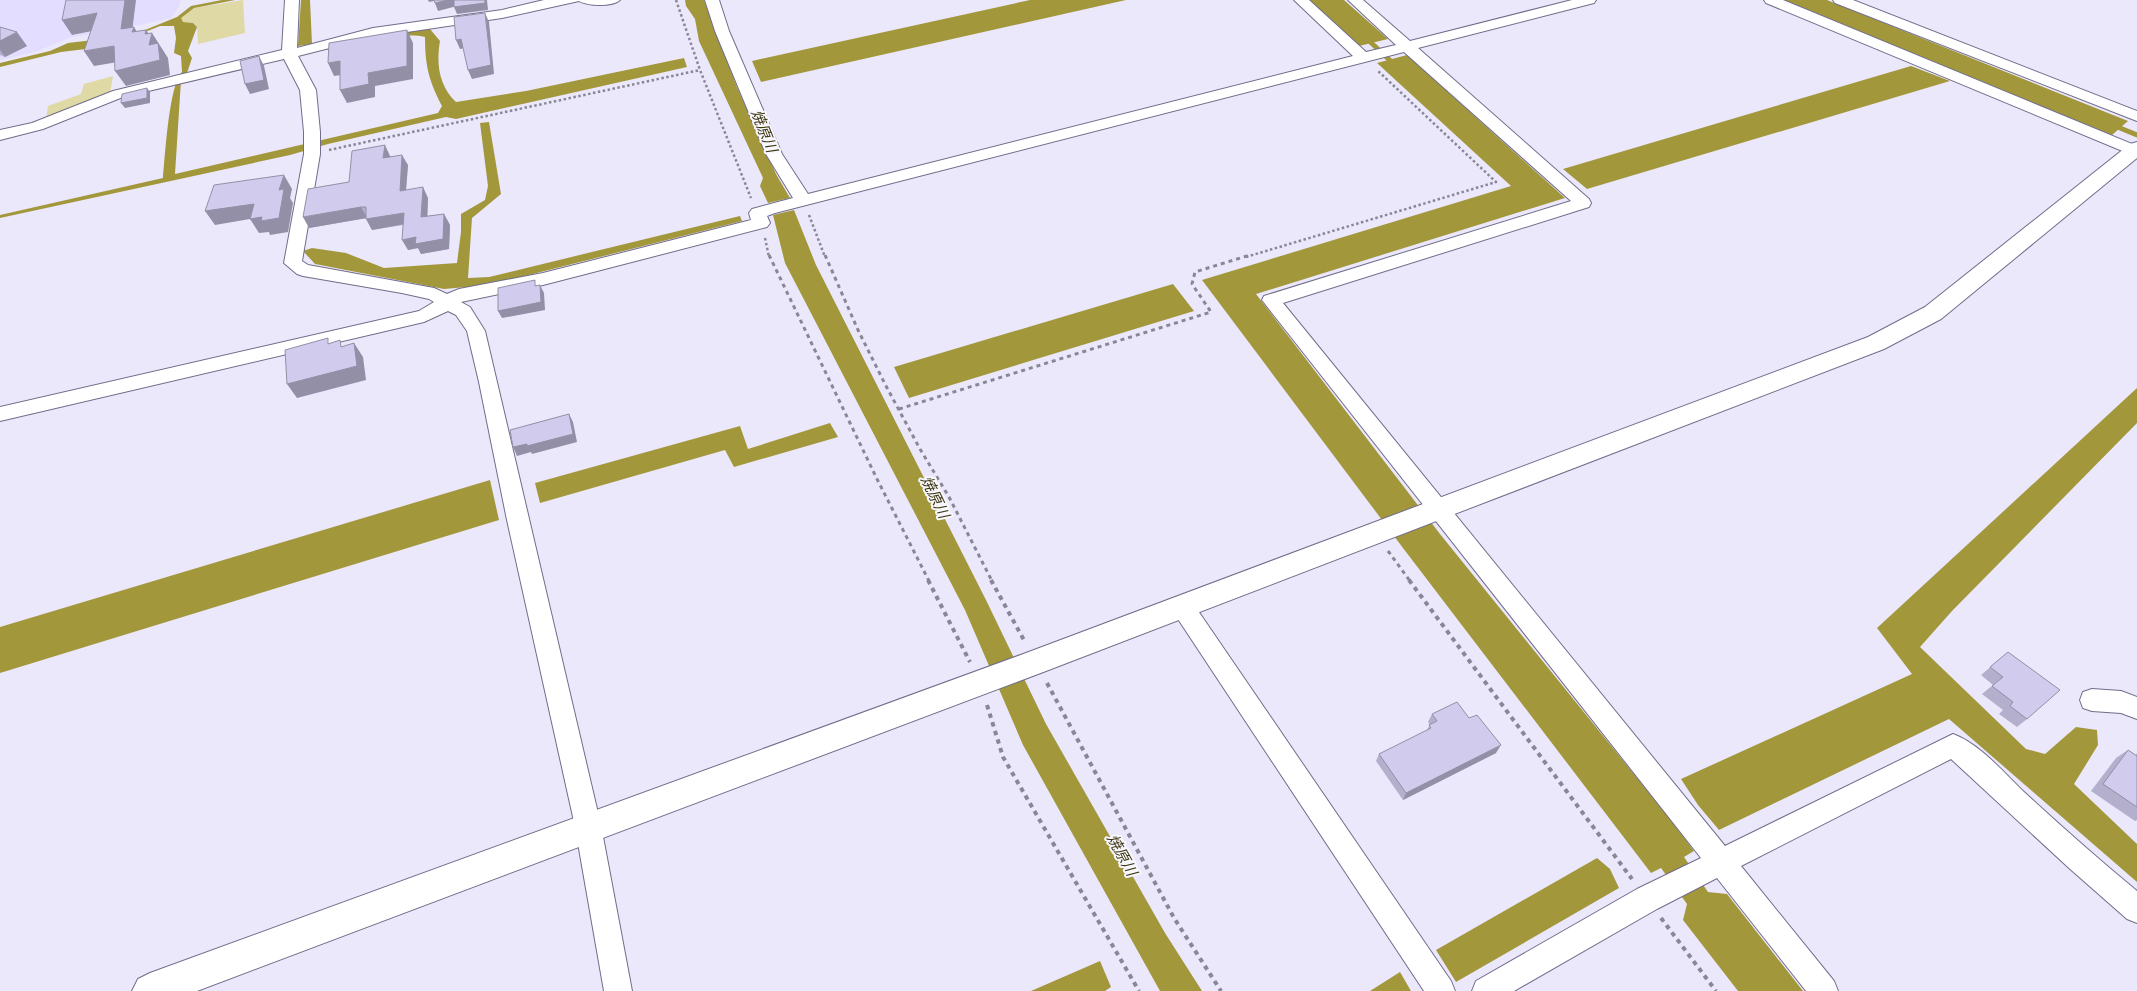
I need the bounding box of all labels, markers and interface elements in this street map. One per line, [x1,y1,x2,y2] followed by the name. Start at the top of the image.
[746,106,783,157] water label: 焼原川
[916,472,956,523] water label: 焼原川
[1102,830,1143,881] water label: 焼原川

